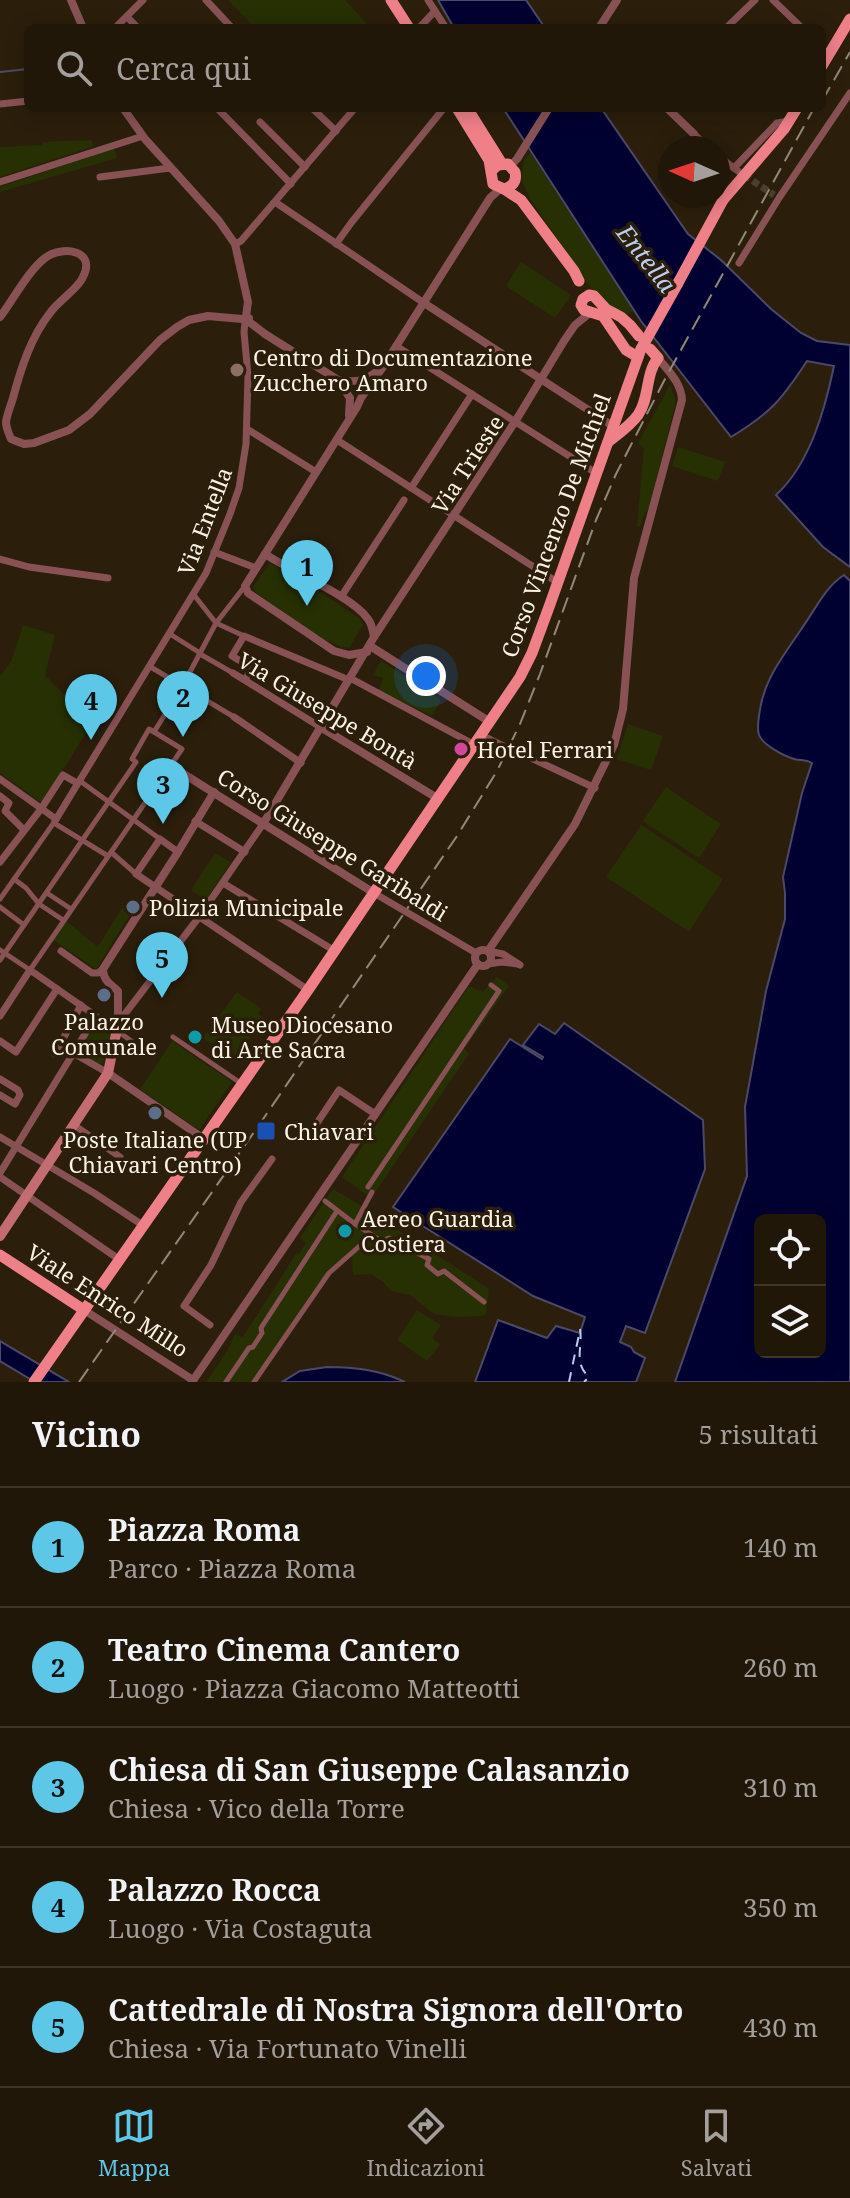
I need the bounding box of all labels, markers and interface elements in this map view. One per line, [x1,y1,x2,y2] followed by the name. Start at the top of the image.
[24,24,826,112] search box
[52,46,96,90] icon: search
[116,48,251,89] text: Cerca qui
[658,136,730,208] north arrow
[609,216,684,299] water label: Entella
[253,342,533,397] place label: Centro di Documentazione Zucchero Amaro
[228,361,246,379] marker: Centro di Documentazione Zucchero Amaro
[493,389,617,661] street label: Corso Vincenzo De Michiel
[424,409,510,519] street label: Via Trieste
[170,463,238,579] street label: Via Entella
[281,540,333,606] pin: 1
[233,645,423,775] street label: Via Giuseppe Bontà
[406,656,446,696] your location
[157,671,209,737] pin: 2
[65,674,117,740] pin: 4
[477,734,613,764] place label: Hotel Ferrari
[452,740,470,758] marker: Hotel Ferrari
[137,758,189,824] pin: 3
[212,761,454,927] street label: Corso Giuseppe Garibaldi
[149,892,343,922] place label: Polizia Municipale
[124,898,142,916] marker: Polizia Municipale
[136,932,188,998] pin: 5
[95,986,113,1004] marker: Palazzo Comunale
[51,1006,157,1061] place label: Palazzo Comunale
[211,1009,393,1064] place label: Museo Diocesano di Arte Sacra
[186,1028,204,1046] marker: Museo Diocesano di Arte Sacra
[146,1104,164,1122] marker: Poste Italiane (UP Chiavari Centro)
[284,1116,373,1146] place label: Chiavari
[255,1120,277,1142] marker: Chiavari
[63,1124,247,1179] place label: Poste Italiane (UP Chiavari Centro)
[361,1203,514,1258] place label: Aereo Guardia Costiera
[754,1214,826,1358] map controls
[754,1214,826,1286] button: locate
[336,1222,354,1240] marker: Aereo Guardia Costiera
[21,1236,195,1364] street label: Viale Enrico Millo
[754,1286,826,1358] button: layers
[32,1411,141,1457] text: Vicino
[699,1416,818,1452] text: 5 risultati
[108,1509,301,1550] text: Piazza Roma
[51,1529,65,1565] text: 1
[743,1529,818,1565] text: 140 m
[108,1550,356,1586] text: Parco · Piazza Roma
[108,1629,460,1670] text: Teatro Cinema Cantero
[51,1649,65,1685] text: 2
[743,1649,818,1685] text: 260 m
[108,1670,520,1706] text: Luogo · Piazza Giacomo Matteotti
[108,1749,630,1790] text: Chiesa di San Giuseppe Calasanzio
[51,1769,65,1805] text: 3
[743,1769,818,1805] text: 310 m
[108,1790,405,1826] text: Chiesa · Vico della Torre
[108,1869,321,1910] text: Palazzo Rocca
[51,1889,65,1925] text: 4
[743,1889,818,1925] text: 350 m
[108,1910,373,1946] text: Luogo · Via Costaguta
[108,1989,683,2030] text: Cattedrale di Nostra Signora dell'Orto
[51,2009,65,2045] text: 5
[743,2009,818,2045] text: 430 m
[108,2030,467,2066] text: Chiesa · Via Fortunato Vinelli
[98,2104,170,2182] tab: Mappa
[367,2104,485,2182] tab: Indicazioni
[681,2104,752,2182] tab: Salvati

